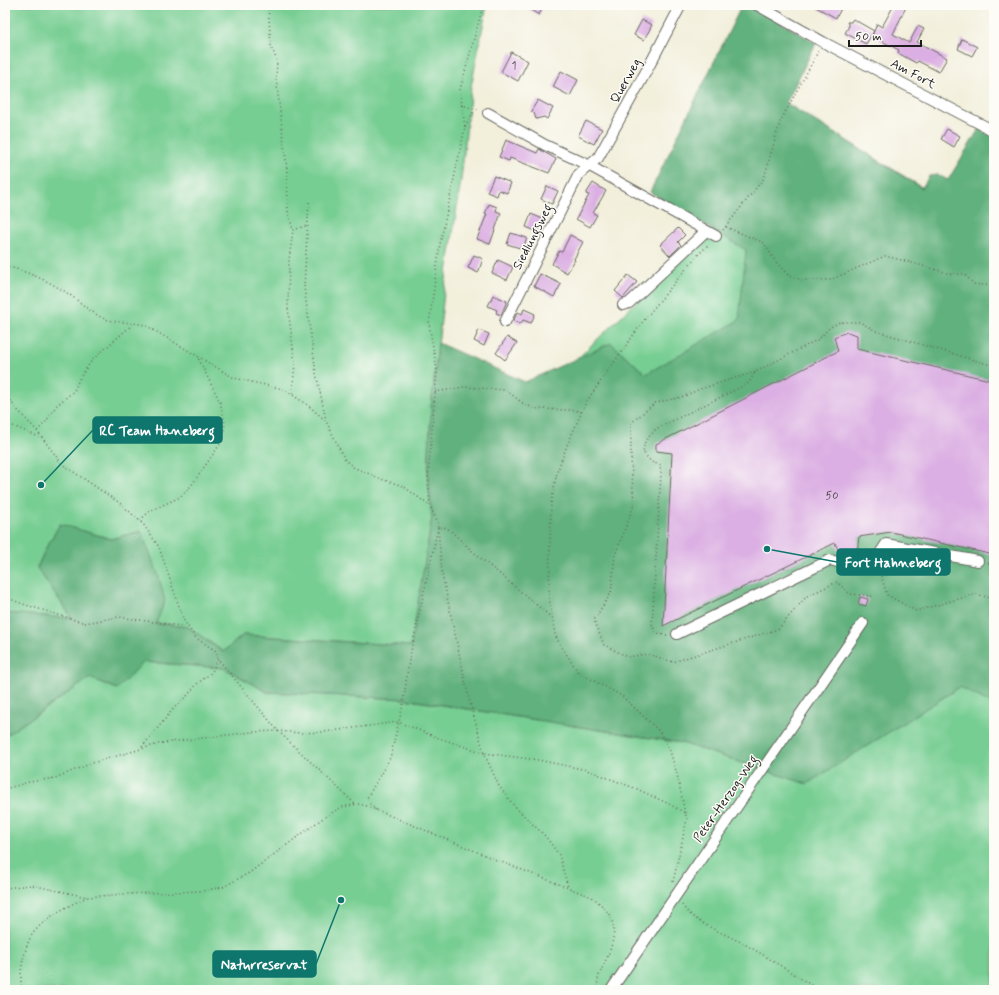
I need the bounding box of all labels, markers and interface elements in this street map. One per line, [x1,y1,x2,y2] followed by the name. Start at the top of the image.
[849,22,921,48] scale bar
[855,29,882,45] text: 50 m
[888,55,939,93] street label: Am Fort
[607,56,645,106] street label: Querweg
[512,59,517,73] house number: 1
[509,201,559,274] street label: Siedlungsweg
[93,417,222,443] callout: RC Team Haneberg
[99,422,215,443] text: RC Team Haneberg
[826,489,838,503] house number: 50
[837,549,950,575] callout: Fort Hahneberg
[845,554,942,575] text: Fort Hahneberg
[690,752,764,847] street label: Peter-Herzog-Weg
[213,951,316,977] callout: Naturreservat
[221,956,308,974] text: Naturreservat

